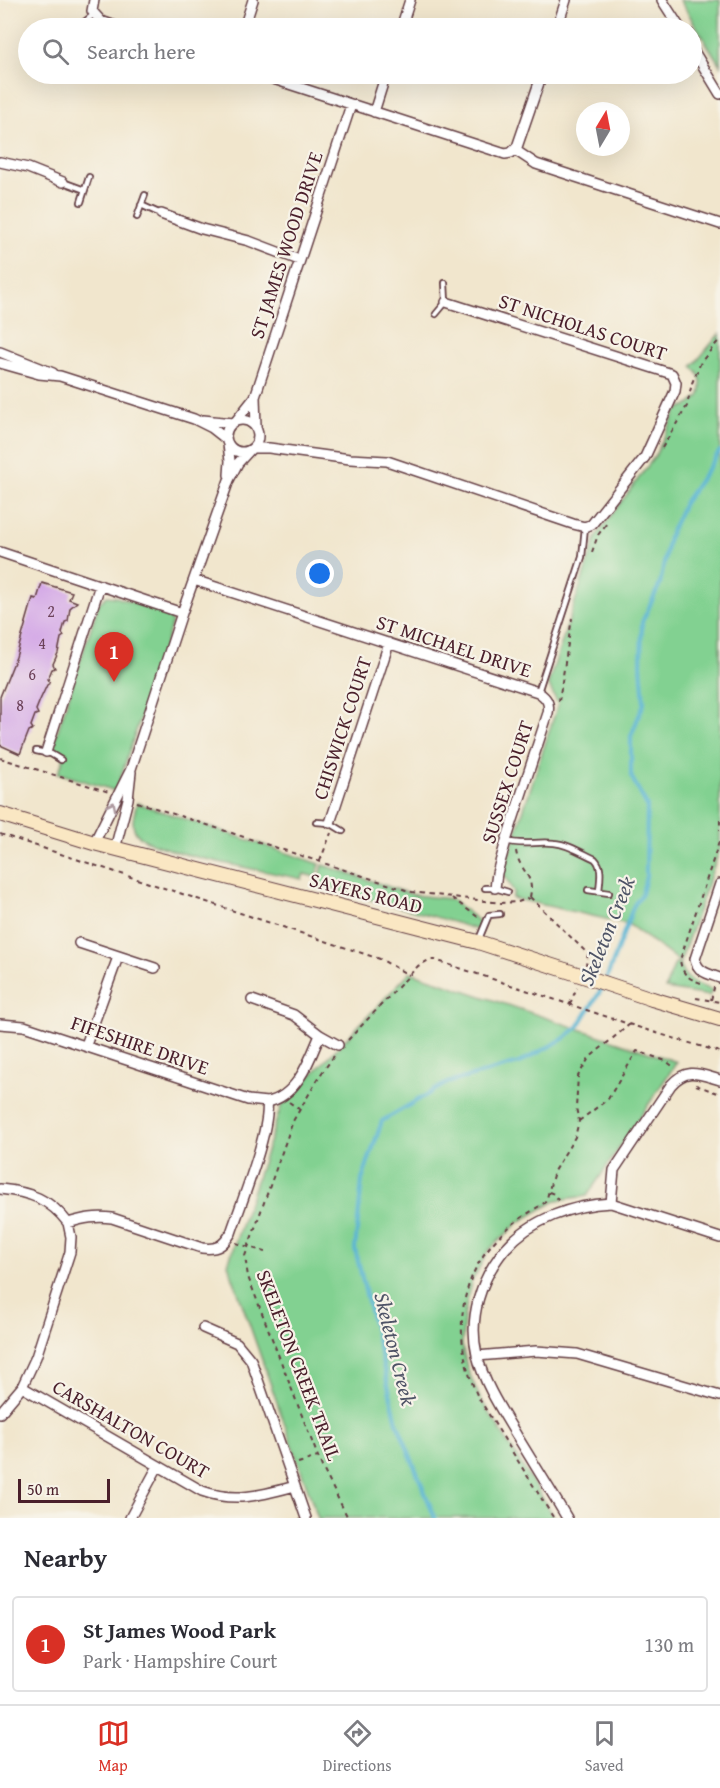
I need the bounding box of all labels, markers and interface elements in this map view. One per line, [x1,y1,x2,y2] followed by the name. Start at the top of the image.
[18,18,702,84] search box
[39,35,72,68] icon: search
[87,35,196,67] text: Search here
[576,102,630,156] north arrow
[242,148,329,342] street label: ST JAMES WOOD DRIVE
[495,286,671,367] street label: ST NICHOLAS COURT
[305,559,334,588] your location
[47,599,55,623] house number: 2
[373,607,535,684] street label: ST MICHAEL DRIVE
[38,631,46,655] house number: 4
[94,632,134,682] pin: 1
[305,653,378,803] street label: CHISWICK COURT
[28,662,36,686] house number: 6
[16,693,24,717] house number: 8
[473,717,540,847] street label: SUSSEX COURT
[104,801,116,812] one-way arrow
[307,864,426,921] street label: SAYERS ROAD
[571,871,643,990] water label: Skeleton Creek
[67,1007,213,1082] street label: FIFESHIRE DRIVE
[250,1265,349,1465] street label: SKELETON CREEK TRAIL
[366,1289,425,1409] water label: Skeleton Creek
[47,1372,215,1485] street label: CARSHALTON COURT
[18,1476,110,1504] scale bar
[27,1477,59,1501] text: 50 m
[24,1538,107,1577] text: Nearby
[83,1614,276,1646] text: St James Wood Park
[40,1630,51,1659] text: 1
[644,1630,694,1659] text: 130 m
[83,1646,277,1675] text: Park · Hampshire Court
[97,1717,130,1777] tab: Map
[323,1717,392,1777] tab: Directions
[585,1717,623,1777] tab: Saved

